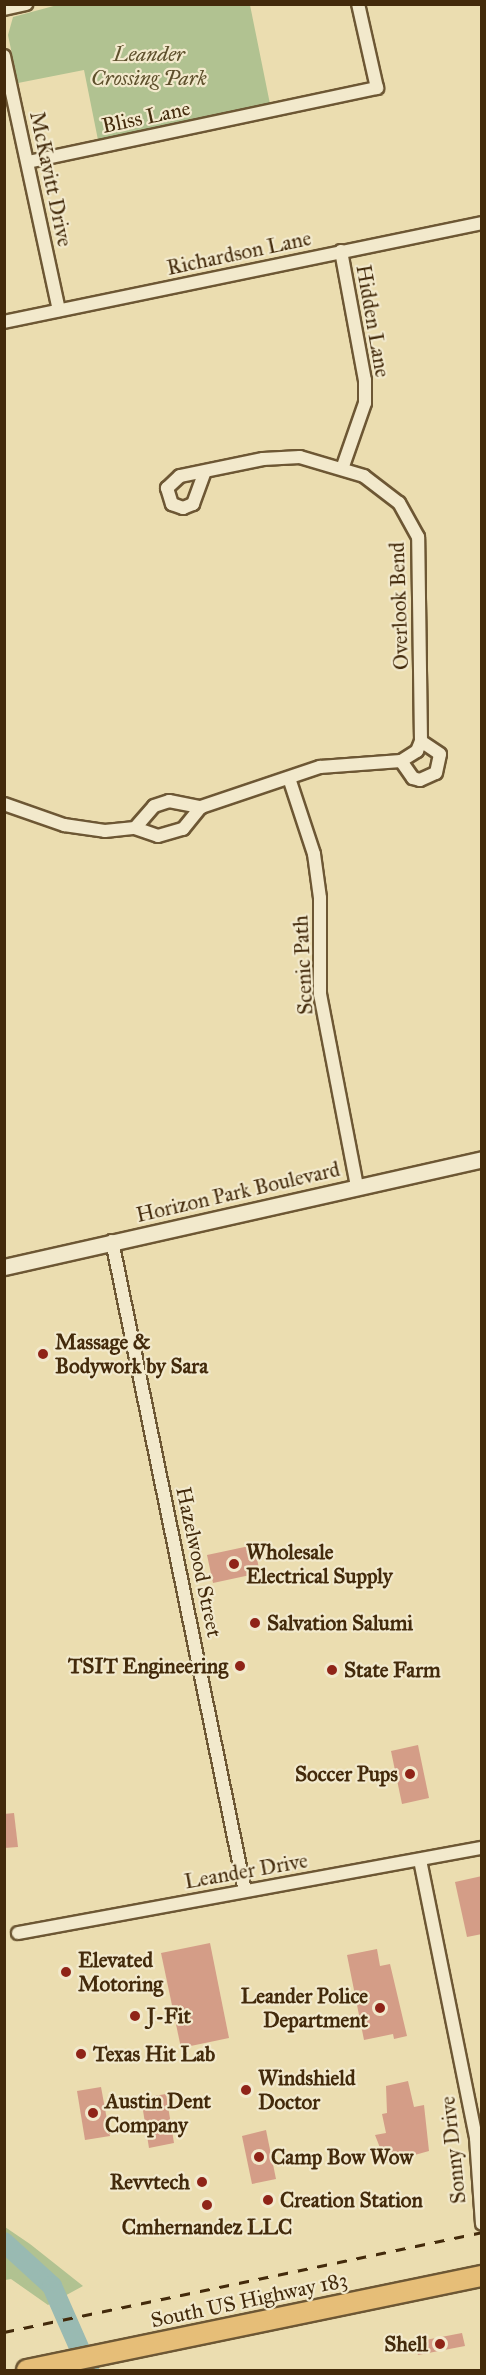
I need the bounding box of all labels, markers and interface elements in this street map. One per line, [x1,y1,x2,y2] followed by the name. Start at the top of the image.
[91,41,207,91] park label: Leander Crossing Park
[100,95,192,139] street label: Bliss Lane
[24,109,78,249] street label: McKavitt Drive
[165,225,313,281] street label: Richardson Lane
[351,263,395,379] street label: Hidden Lane
[384,542,414,670] street label: Overlook Bend
[288,915,318,1015] street label: Scenic Path
[134,1156,342,1228] street label: Horizon Park Boulevard
[55,1329,208,1379] place label: Massage & Bodywork by Sara
[36,1347,50,1361] marker: Massage & Bodywork by Sara
[171,1484,227,1640] street label: Hazelwood Street
[246,1539,393,1589] place label: Wholesale Electrical Supply
[227,1557,241,1571] marker: Wholesale Electrical Supply
[267,1610,413,1636] place label: Salvation Salumi
[248,1616,262,1630] marker: Salvation Salumi
[68,1653,228,1679] place label: TSIT Engineering
[344,1657,441,1683] place label: State Farm
[233,1659,247,1673] marker: TSIT Engineering
[325,1663,339,1677] marker: State Farm
[295,1761,398,1787] place label: Soccer Pups
[403,1767,417,1781] marker: Soccer Pups
[182,1848,310,1894] street label: Leander Drive
[78,1947,163,1997] place label: Elevated Motoring
[59,1965,73,1979] marker: Elevated Motoring
[241,1983,368,2033] place label: Leander Police Department
[373,2001,387,2015] marker: Leander Police Department
[147,2003,191,2029] place label: J-Fit
[128,2009,142,2023] marker: J-Fit
[93,2041,215,2067] place label: Texas Hit Lab
[74,2047,88,2061] marker: Texas Hit Lab
[258,2065,356,2115] place label: Windshield Doctor
[239,2083,253,2097] marker: Windshield Doctor
[105,2088,211,2138] place label: Austin Dent Company
[435,2095,471,2205] street label: Sonny Drive
[86,2106,100,2120] marker: Austin Dent Company
[271,2144,413,2170] place label: Camp Bow Wow
[252,2150,266,2164] marker: Camp Bow Wow
[110,2169,190,2195] place label: Revvtech
[195,2175,209,2189] marker: Revvtech
[280,2187,423,2213] place label: Creation Station
[261,2193,275,2207] marker: Creation Station
[200,2198,214,2212] marker: Cmhernandez LLC
[122,2214,292,2240] place label: Cmhernandez LLC
[148,2267,350,2333] street label: South US Highway 183
[384,2331,428,2357] place label: Shell
[433,2337,447,2351] marker: Shell

